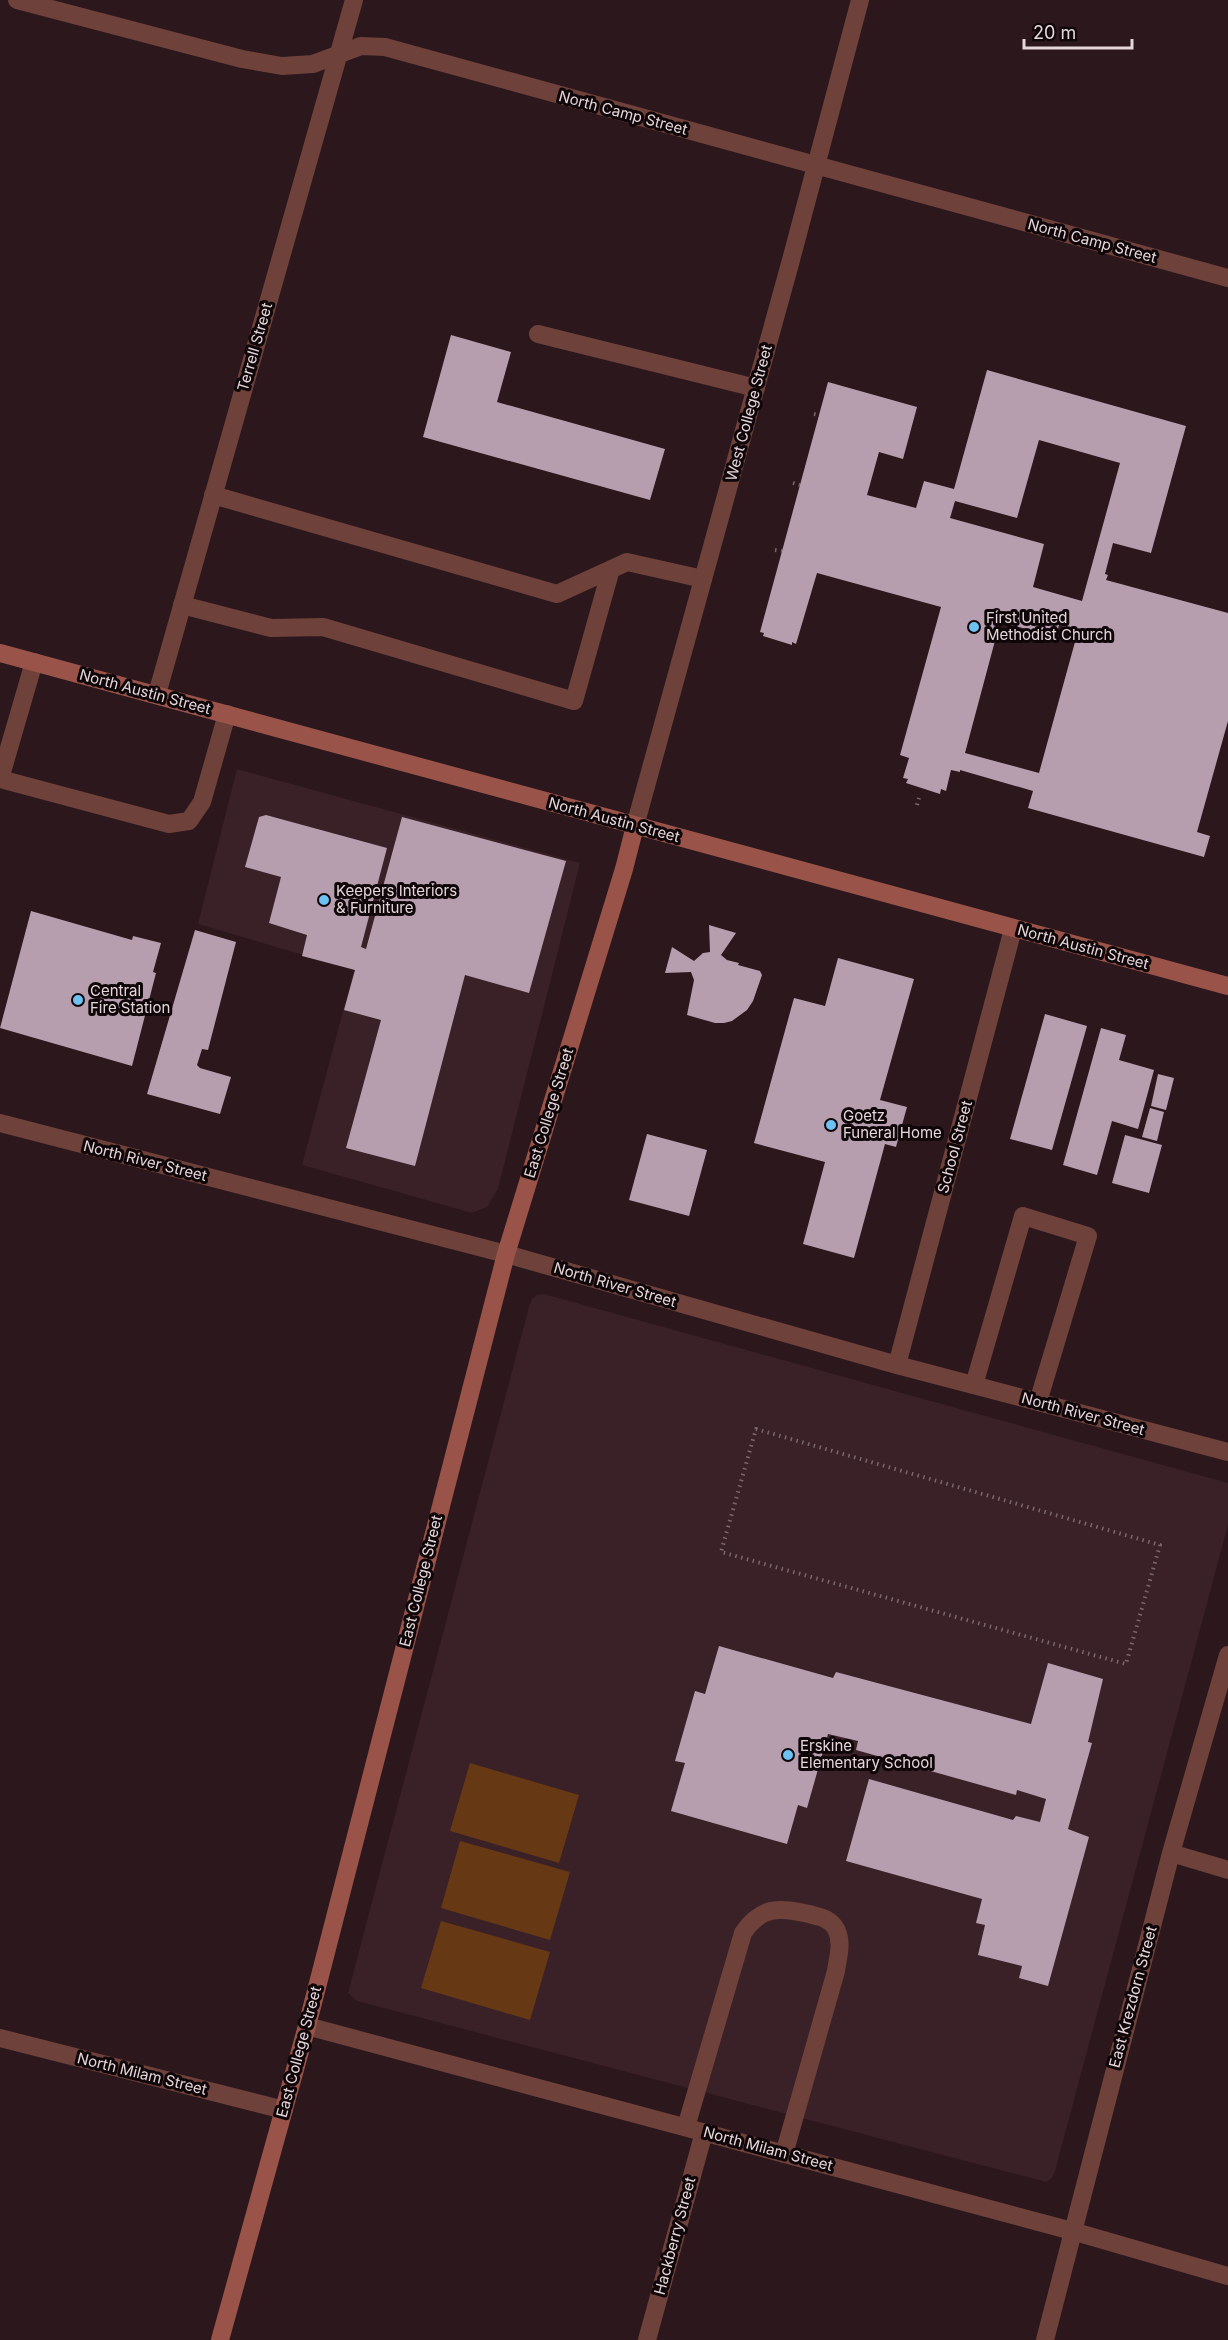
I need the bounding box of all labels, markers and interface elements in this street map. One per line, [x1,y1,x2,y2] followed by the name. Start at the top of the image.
[1024,12,1132,50] scale bar
[1033,22,1076,43] text: 20 m
[557,86,690,139] street label: North Camp Street
[1026,214,1159,267] street label: North Camp Street
[233,300,276,393] street label: Terrell Street
[721,343,776,483] street label: West College Street
[986,608,1112,644] place label: First United Methodist Church
[967,620,981,634] marker: First United Methodist Church
[77,665,213,718] street label: North Austin Street
[546,793,682,846] street label: North Austin Street
[336,881,457,917] place label: Keepers Interiors & Furniture
[317,893,331,907] marker: Keepers Interiors & Furniture
[1015,920,1151,973] street label: North Austin Street
[90,981,170,1017] place label: Central Fire Station
[71,993,85,1007] marker: Central Fire Station
[520,1045,577,1180] street label: East College Street
[933,1098,976,1195] street label: School Street
[843,1106,942,1142] place label: Goetz Funeral Home
[824,1118,838,1132] marker: Goetz Funeral Home
[81,1136,209,1185] street label: North River Street
[552,1258,679,1311] street label: North River Street
[1020,1388,1147,1439] street label: North River Street
[395,1513,446,1649] street label: East College Street
[800,1736,933,1772] place label: Erskine Elementary School
[781,1748,795,1762] marker: Erskine Elementary School
[1104,1924,1161,2070] street label: East Krezdorn Street
[272,1984,325,2119] street label: East College Street
[75,2048,209,2099] street label: North Milam Street
[701,2122,835,2175] street label: North Milam Street
[650,2175,699,2297] street label: Hackberry Street

